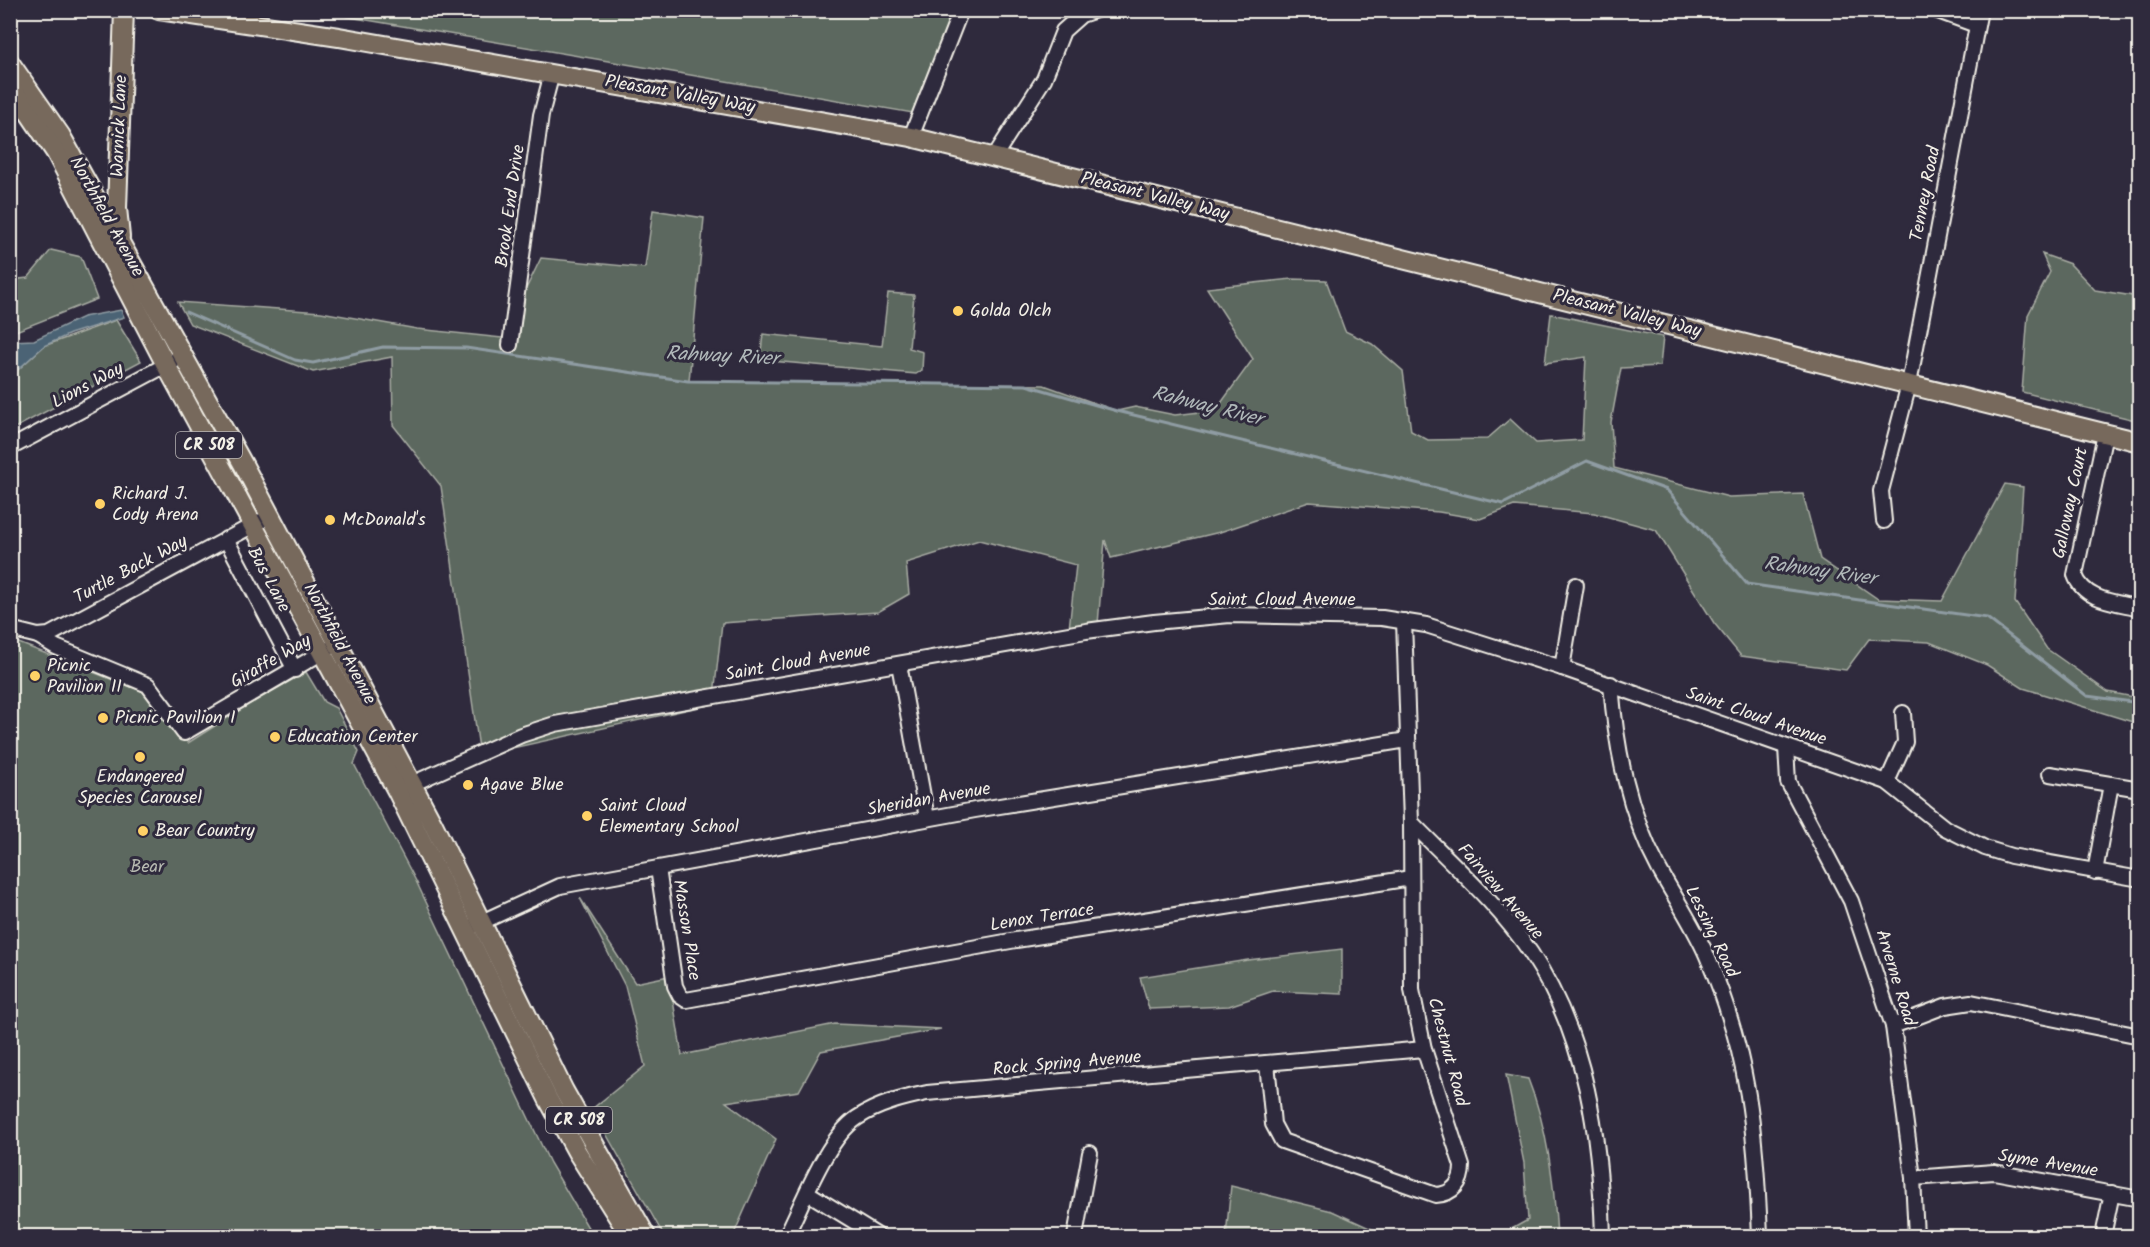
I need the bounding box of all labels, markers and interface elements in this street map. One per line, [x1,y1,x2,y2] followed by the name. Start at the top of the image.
[603,68,758,123] street label: Pleasant Valley Way
[104,75,136,177] street label: Warnick Lane
[488,143,534,269] street label: Brook End Drive
[1903,143,1950,244] street label: Tenney Road
[61,151,151,283] street label: Northfield Avenue
[1078,165,1233,230] street label: Pleasant Valley Way
[1550,282,1705,347] street label: Pleasant Valley Way
[970,297,1051,326] place label: Golda Olch
[951,304,965,318] marker: Golda Olch
[665,338,783,376] water label: Rahway River
[47,355,130,417] street label: Lions Way
[1149,378,1270,437] water label: Rahway River
[176,432,242,458] road number: CR 508
[2045,444,2097,561] street label: Galloway Court
[112,480,199,530] place label: Richard J. Cody Arena
[93,497,107,511] marker: Richard J. Cody Arena
[342,506,426,535] place label: McDonald's
[323,513,337,527] marker: McDonald's
[69,527,194,612] street label: Turtle Back Way
[239,542,297,618] street label: Bus Lane
[1762,548,1882,596] water label: Rahway River
[295,578,383,710] street label: Northfield Avenue
[1208,586,1356,615] street label: Saint Cloud Avenue
[225,627,317,697] street label: Giraffe Way
[723,636,873,690] street label: Saint Cloud Avenue
[47,652,122,702] place label: Picnic Pavilion II
[28,669,42,683] marker: Picnic Pavilion II
[1682,679,1830,755] street label: Saint Cloud Avenue
[115,704,236,733] place label: Picnic Pavilion I
[96,711,110,725] marker: Picnic Pavilion I
[287,723,418,752] place label: Education Center
[268,730,282,744] marker: Education Center
[133,750,147,764] marker: Endangered Species Carousel
[78,763,202,813] place label: Endangered Species Carousel
[480,771,563,800] place label: Agave Blue
[865,775,993,825] street label: Sheridan Avenue
[461,778,475,792] marker: Agave Blue
[599,792,740,842] place label: Saint Cloud Elementary School
[580,809,594,823] marker: Saint Cloud Elementary School
[155,817,255,846] place label: Bear Country
[136,824,150,838] marker: Bear Country
[1450,837,1550,947] street label: Fairview Avenue
[130,853,165,882] park label: Bear
[664,878,708,982] street label: Masson Place
[1676,881,1746,984] street label: Lessing Road
[988,895,1096,941] street label: Lenox Terrace
[1867,926,1924,1031] street label: Arverne Road
[1419,994,1476,1111] street label: Chestnut Road
[991,1043,1143,1085] street label: Rock Spring Avenue
[546,1107,612,1133] road number: CR 508
[1996,1142,2100,1186] street label: Syme Avenue

